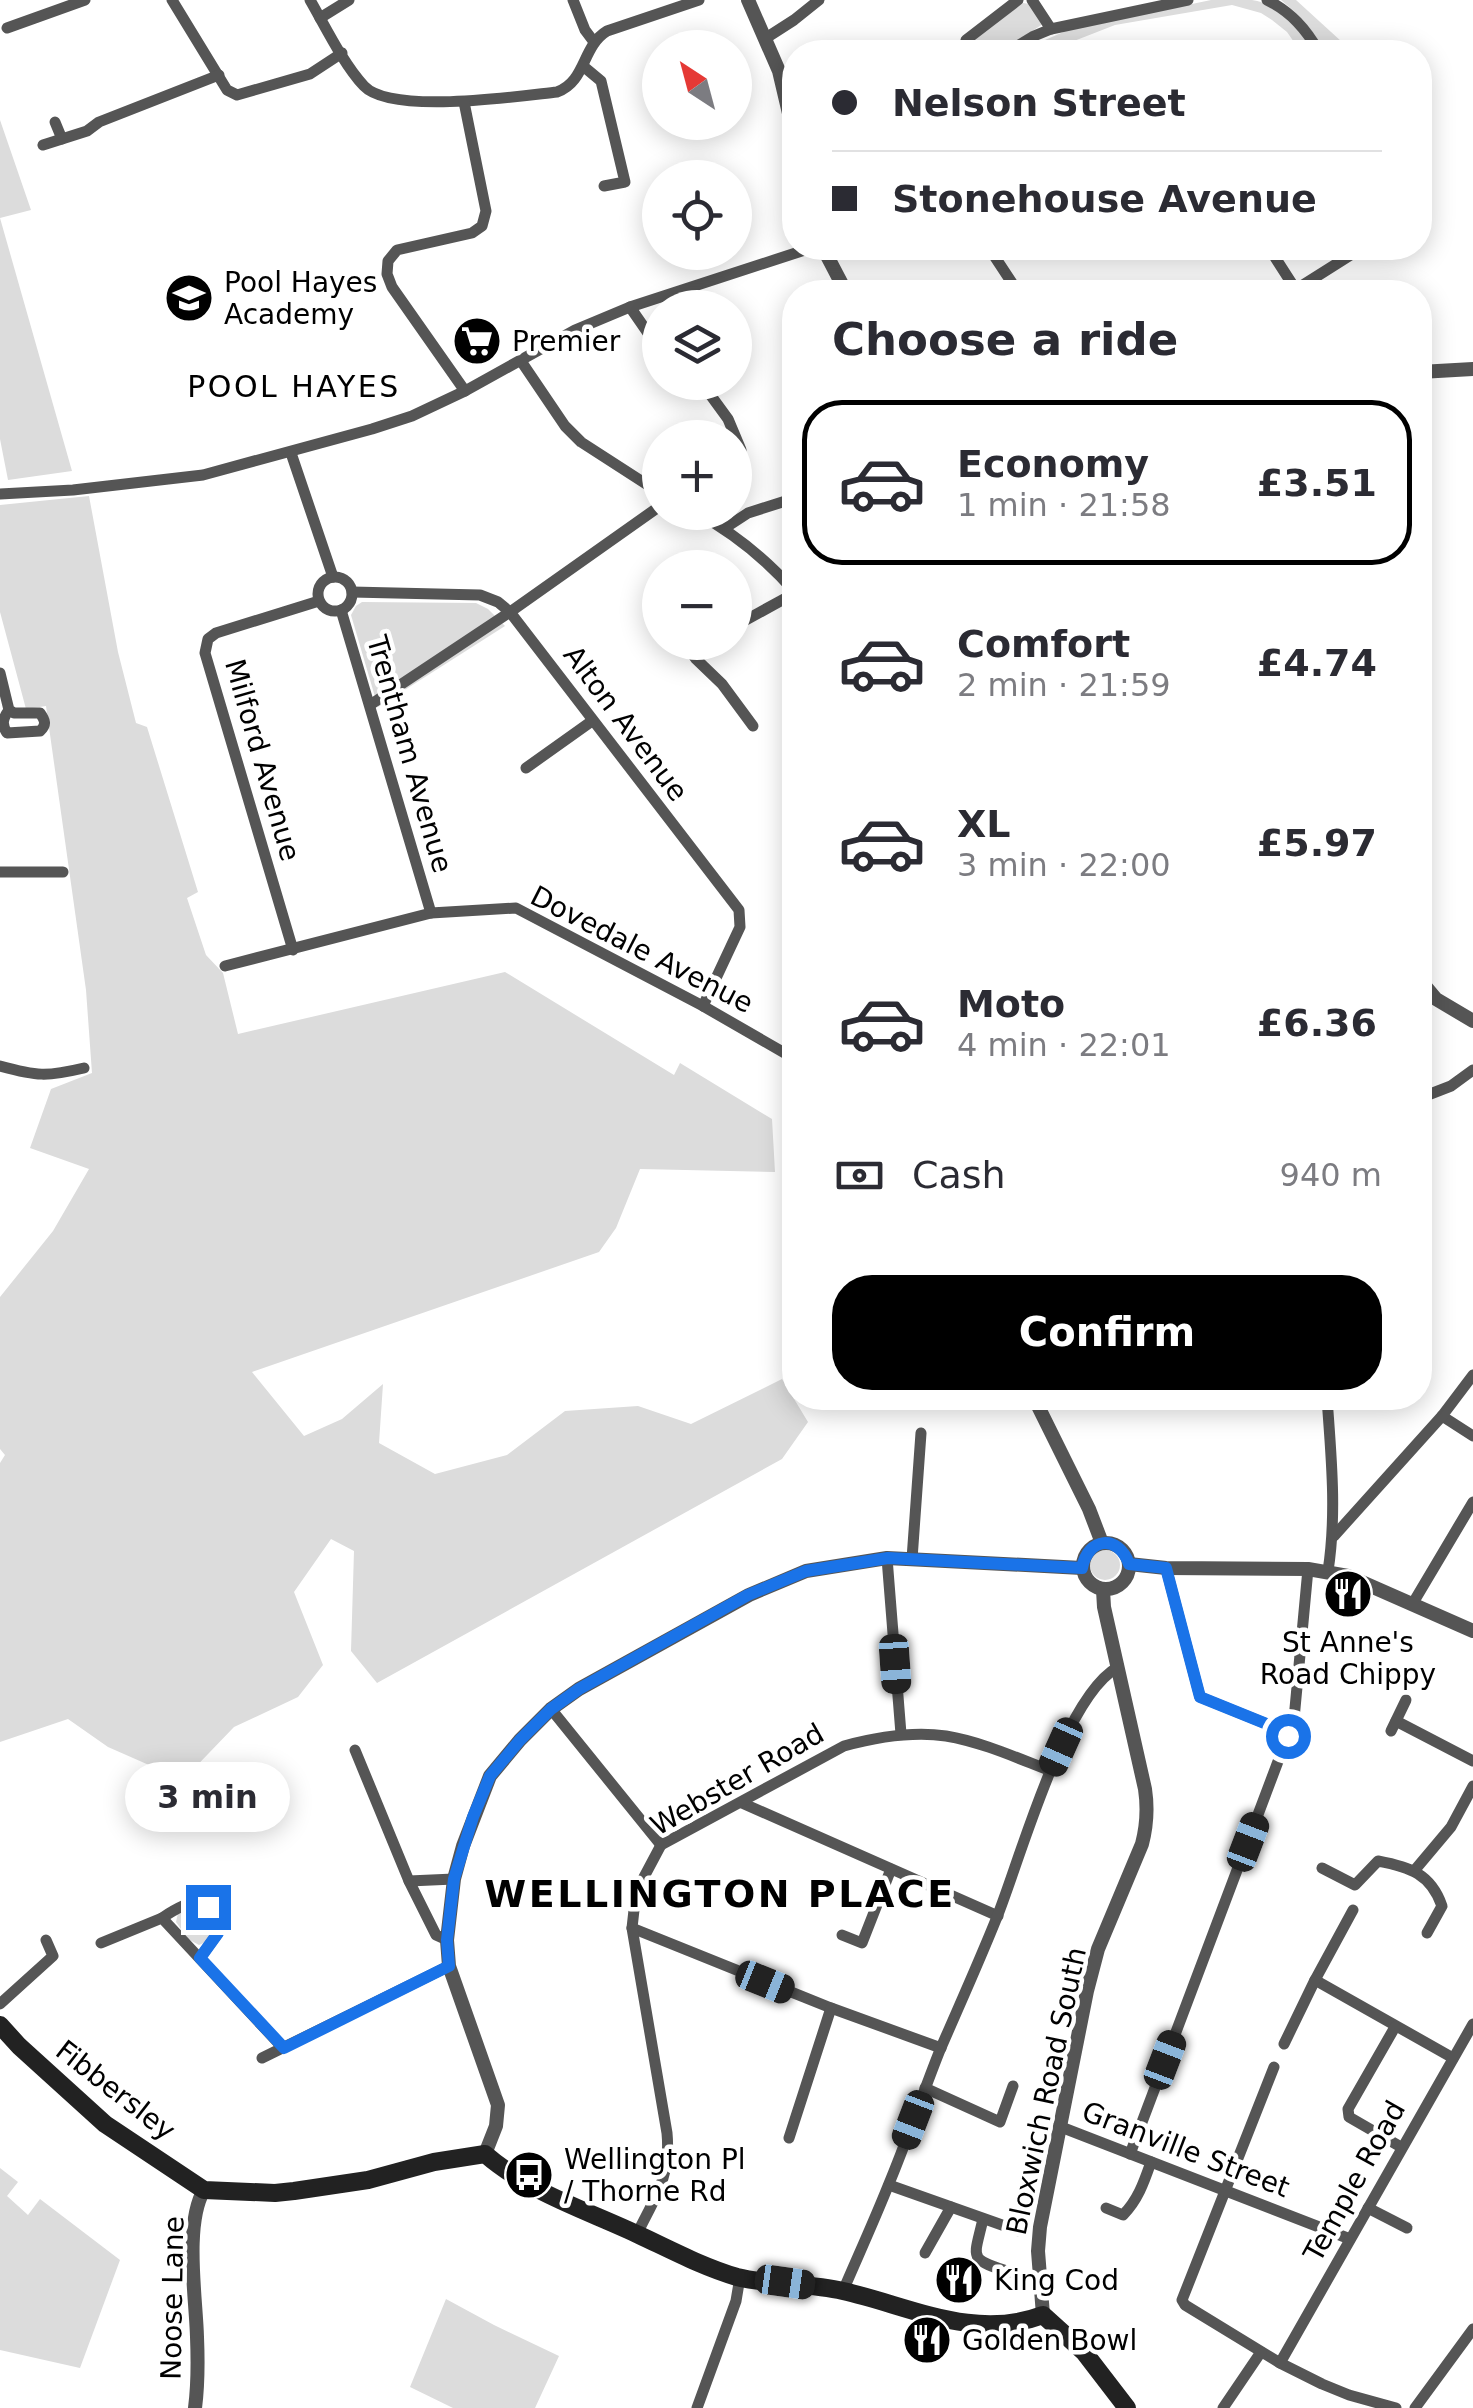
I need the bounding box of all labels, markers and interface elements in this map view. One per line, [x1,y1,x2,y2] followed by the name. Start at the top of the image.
[642,30,752,140] north arrow
[642,30,752,660] map controls
[892,81,1186,125] text: Nelson Street
[642,160,752,270] button: locate
[892,177,1317,221] text: Stonehouse Avenue
[224,266,377,331] place label: Pool Hayes Academy
[163,272,215,324] school or university icon: Pool Hayes Academy
[642,290,752,400] button: layers
[832,313,1178,366] text: Choose a ride
[451,315,503,367] supermarket icon: Premier
[512,325,621,358] place label: Premier
[187,369,401,404] district label: POOL HAYES
[642,420,752,530] button: +
[837,438,927,528] icon: car
[957,442,1149,486] text: Economy
[1257,461,1377,505] text: £3.51
[957,486,1171,524] text: 1 min · 21:58
[642,550,752,660] button: −
[837,618,927,708] icon: car
[957,622,1130,666] text: Comfort
[360,631,459,876] street label: Trentham Avenue
[557,639,695,807] street label: Alton Avenue
[1257,641,1377,685] text: £4.74
[218,655,307,865] street label: Milford Avenue
[957,666,1171,704] text: 2 min · 21:59
[837,798,927,888] icon: car
[957,802,1011,846] text: XL
[1257,821,1377,865] text: £5.97
[957,846,1171,884] text: 3 min · 22:00
[525,879,759,1020] street label: Dovedale Avenue
[837,978,927,1068] icon: car
[957,982,1065,1026] text: Moto
[1257,1001,1377,1045] text: £6.36
[957,1026,1171,1064] text: 4 min · 22:01
[832,1148,887,1203] icon: cash
[912,1153,1006,1197] text: Cash
[1280,1156,1382,1194] text: 940 m
[832,1275,1382,1390] button: Confirm
[1322,1568,1374,1620] restaurant icon: St Anne's Road Chippy
[1260,1626,1436,1691] place label: St Anne's Road Chippy
[878,1633,912,1695] car
[1035,1713,1087,1781] car
[1266,1714,1311,1759] route start
[645,1717,830,1842] street label: Webster Road
[126,1762,290,1832] callout: 3 min
[157,1778,258,1816] text: 3 min
[1223,1809,1273,1875] car
[484,1872,956,1916] district label: WELLINGTON PLACE
[186,1885,231,1930] route end
[1000,1944,1093,2238] street label: Bloxwich Road South
[732,1957,798,2007] car
[1140,2027,1190,2093] car
[49,2034,182,2147] street label: Fibbersley
[888,2087,938,2153] car
[1078,2095,1294,2204] street label: Granville Street
[1296,2095,1412,2268] street label: Temple Road
[564,2143,746,2208] place label: Wellington Pl / Thorne Rd
[503,2149,555,2201] bus stop icon: Wellington Pl / Thorne Rd
[155,2216,190,2380] street label: Noose Lane
[933,2254,985,2306] restaurant icon: King Cod
[753,2263,817,2301] car
[994,2264,1119,2297] place label: King Cod
[901,2314,953,2366] restaurant icon: Golden Bowl
[962,2324,1137,2357] place label: Golden Bowl

